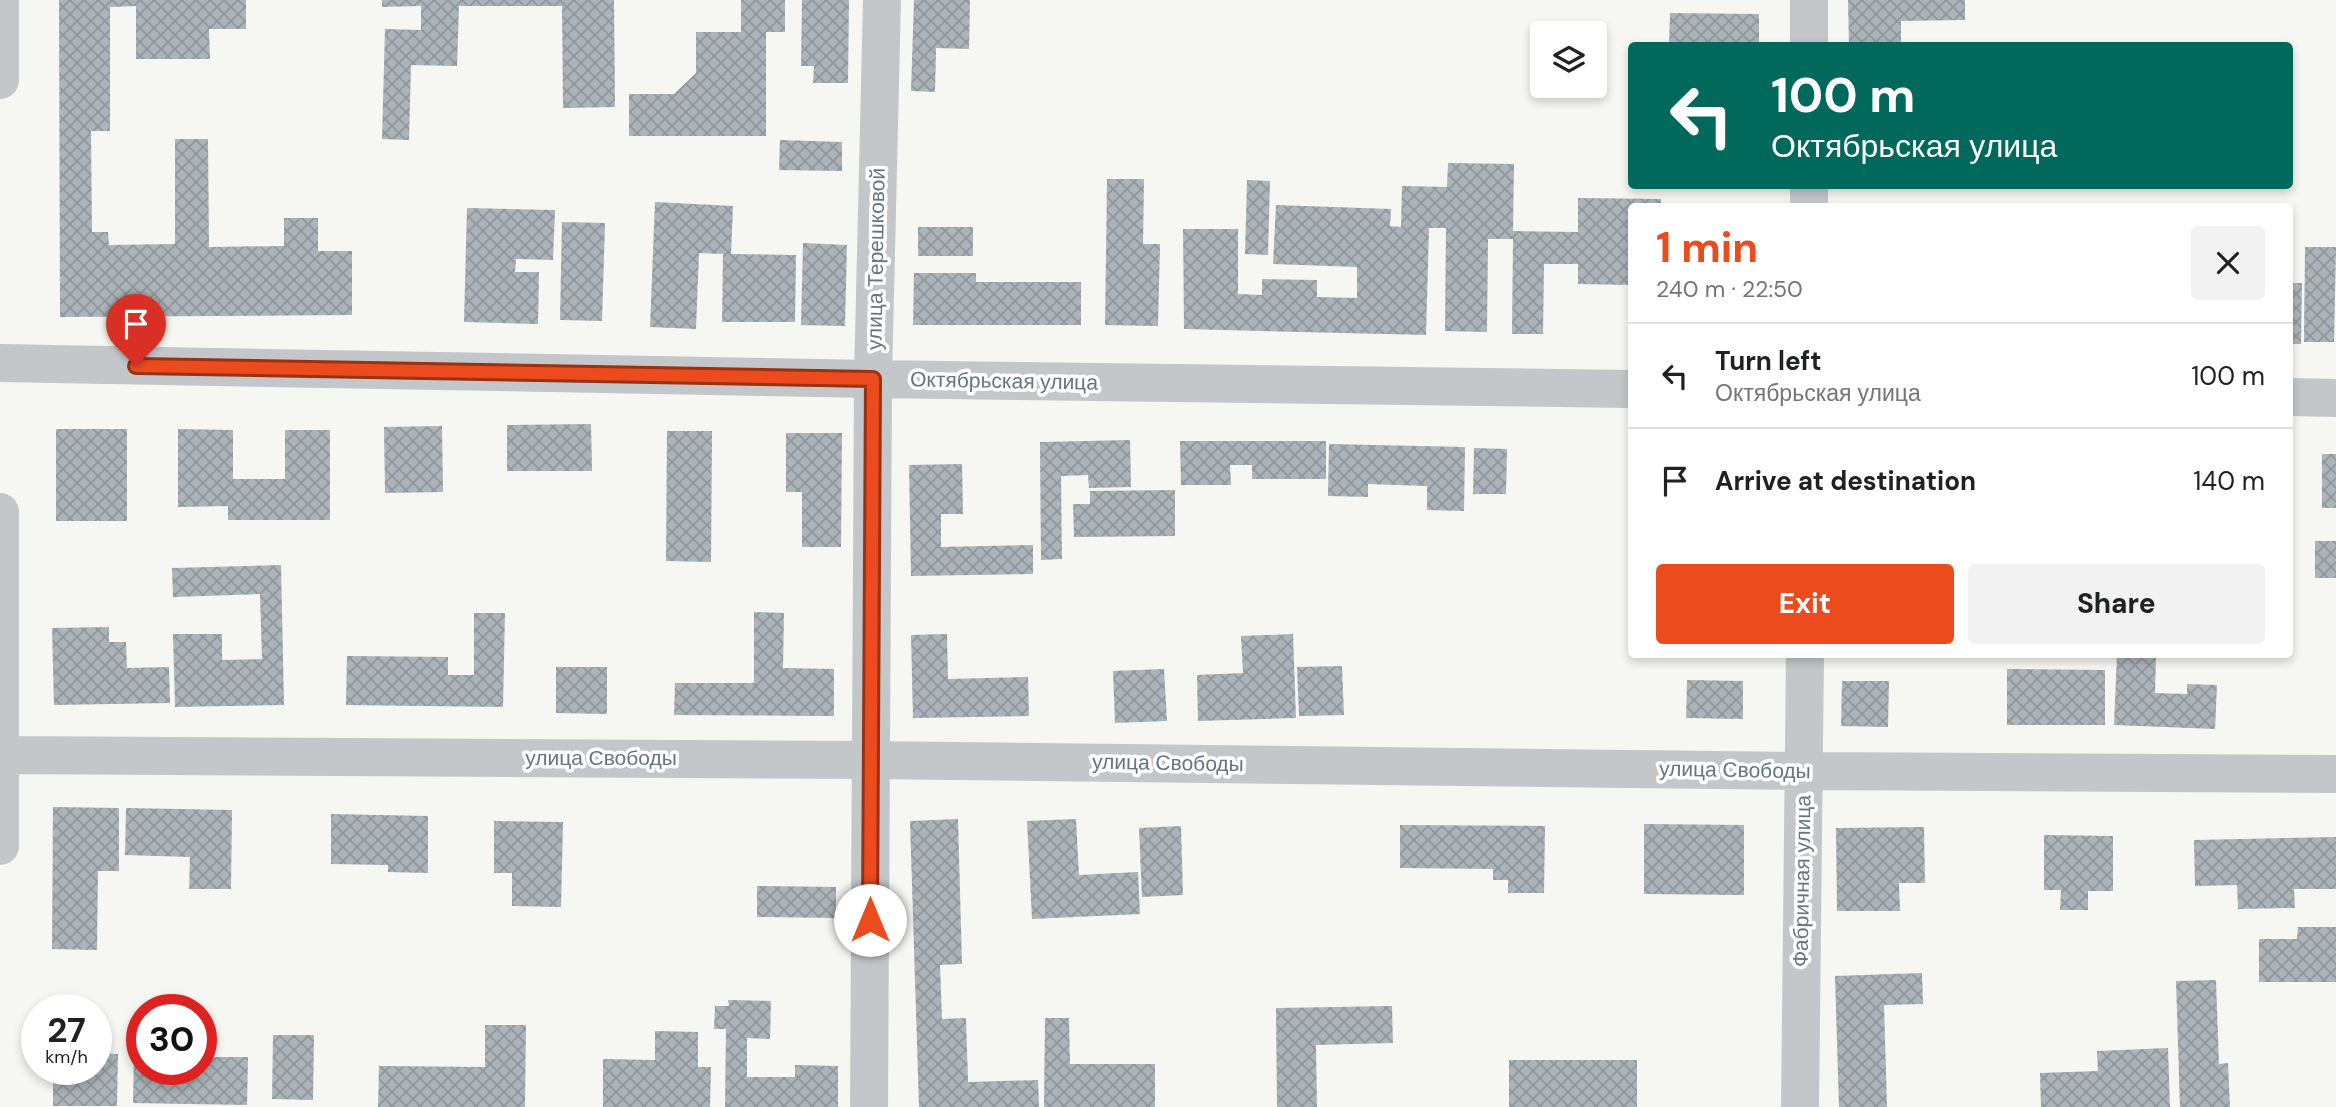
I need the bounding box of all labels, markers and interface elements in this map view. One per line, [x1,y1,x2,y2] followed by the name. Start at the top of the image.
[1530,21,1607,98] map controls
[1530,21,1607,98] button: layers
[1771,63,1915,127] text: 100 m
[1656,70,1747,161] icon: left
[1771,125,2057,167] text: Октябрьская улица
[860,168,892,350] street label: улица Терешковой
[1656,220,1758,275] text: 1 min
[2191,226,2265,300] button: close
[1656,274,1803,304] text: 240 m · 22:50
[106,294,166,366] pin
[117,305,155,343] icon: arrive
[1715,344,1822,378] text: Turn left
[1656,357,1694,395] icon: left
[2191,359,2265,393] text: 100 m
[910,365,1099,397] street label: Октябрьская улица
[1715,378,1921,408] text: Октябрьская улица
[1656,462,1694,500] icon: arrive
[1715,464,1976,498] text: Arrive at destination
[2193,464,2265,498] text: 140 m
[1656,564,1954,644] button: Exit
[1968,564,2265,644] button: Share
[525,744,677,772] street label: улица Свободы
[1092,748,1244,778] street label: улица Свободы
[1659,755,1811,785] street label: улица Свободы
[1787,794,1818,967] street label: Фабричная улица
[833,883,907,957] position arrow
[126,994,217,1085] speed limit sign: 30
[47,1007,86,1053] text: 27
[45,1045,88,1069] text: km/h

